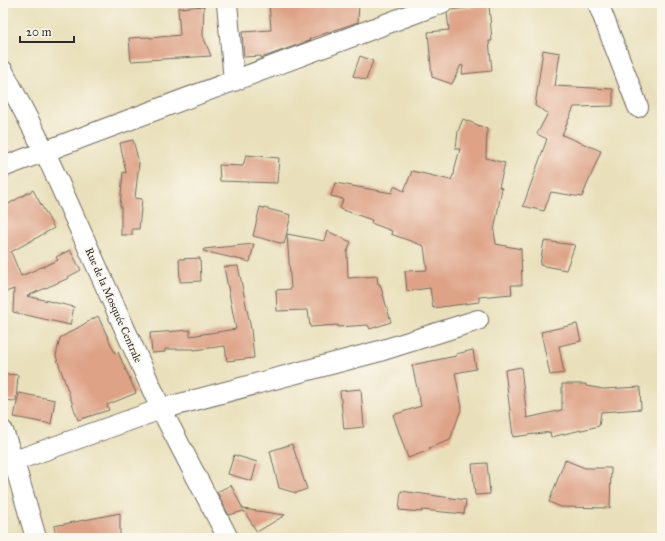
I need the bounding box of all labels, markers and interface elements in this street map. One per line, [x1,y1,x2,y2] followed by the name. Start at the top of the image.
[20,18,74,44] scale bar
[26,25,52,39] text: 20 m
[81,246,145,366] street label: Rue de la Mosquée Centrale

